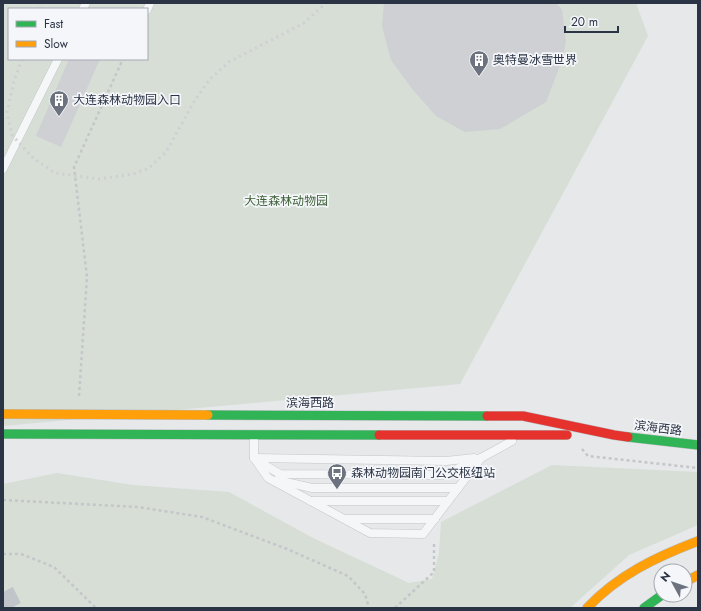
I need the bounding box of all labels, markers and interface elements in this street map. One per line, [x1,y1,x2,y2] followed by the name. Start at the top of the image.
[8,8,148,60] legend
[565,8,618,34] scale bar
[571,13,598,31] text: 20 m
[44,15,63,33] text: Fast
[44,35,69,53] text: Slow
[468,49,490,77] building icon: 奥特曼冰雪世界
[493,51,577,69] place label: 奥特曼冰雪世界
[48,89,70,117] building icon: 大连森林动物园入口
[73,91,181,109] place label: 大连森林动物园入口
[244,192,328,210] park label: 大连森林动物园
[286,394,334,412] street label: 滨海西路
[633,416,683,440] street label: 滨海西路
[326,462,348,490] bus stop icon: 森林动物园南门公交枢纽站
[351,464,495,482] place label: 森林动物园南门公交枢纽站
[653,563,693,603] north arrow
[656,568,674,585] text: N

